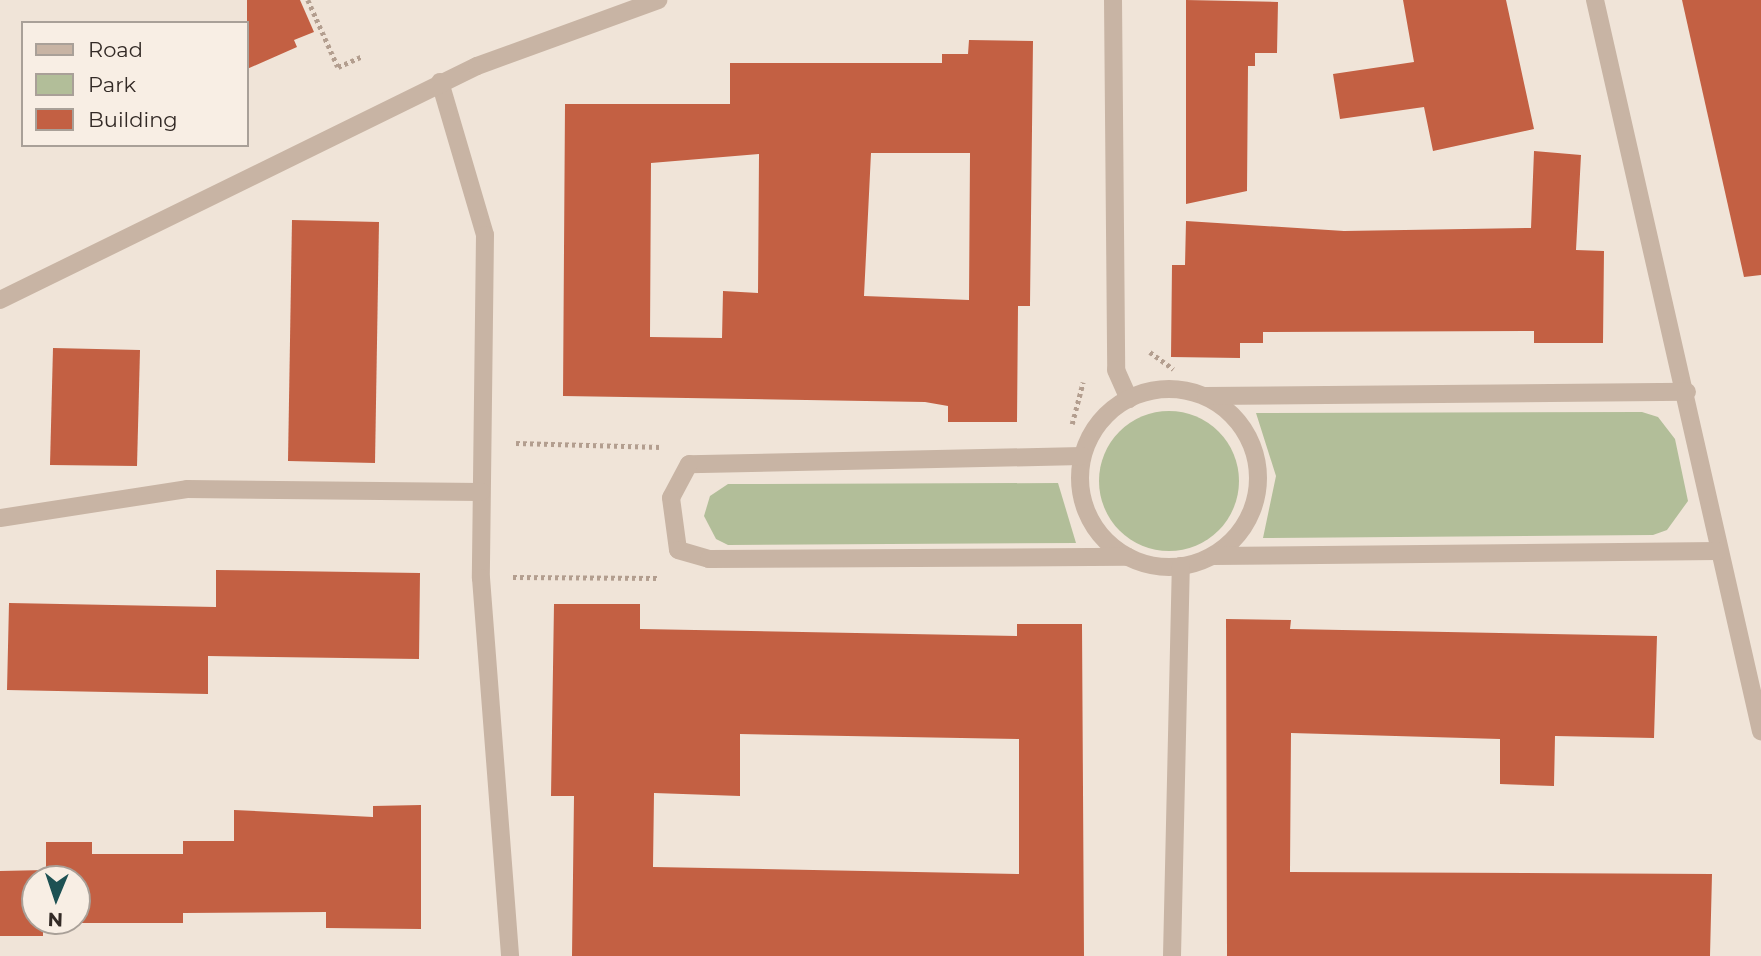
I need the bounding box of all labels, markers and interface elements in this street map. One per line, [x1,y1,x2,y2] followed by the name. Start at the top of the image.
[21,21,248,147] legend
[88,37,143,62] text: Road
[88,72,136,97] text: Park
[88,107,178,132] text: Building
[21,865,91,935] north arrow
[47,908,63,931] text: N

